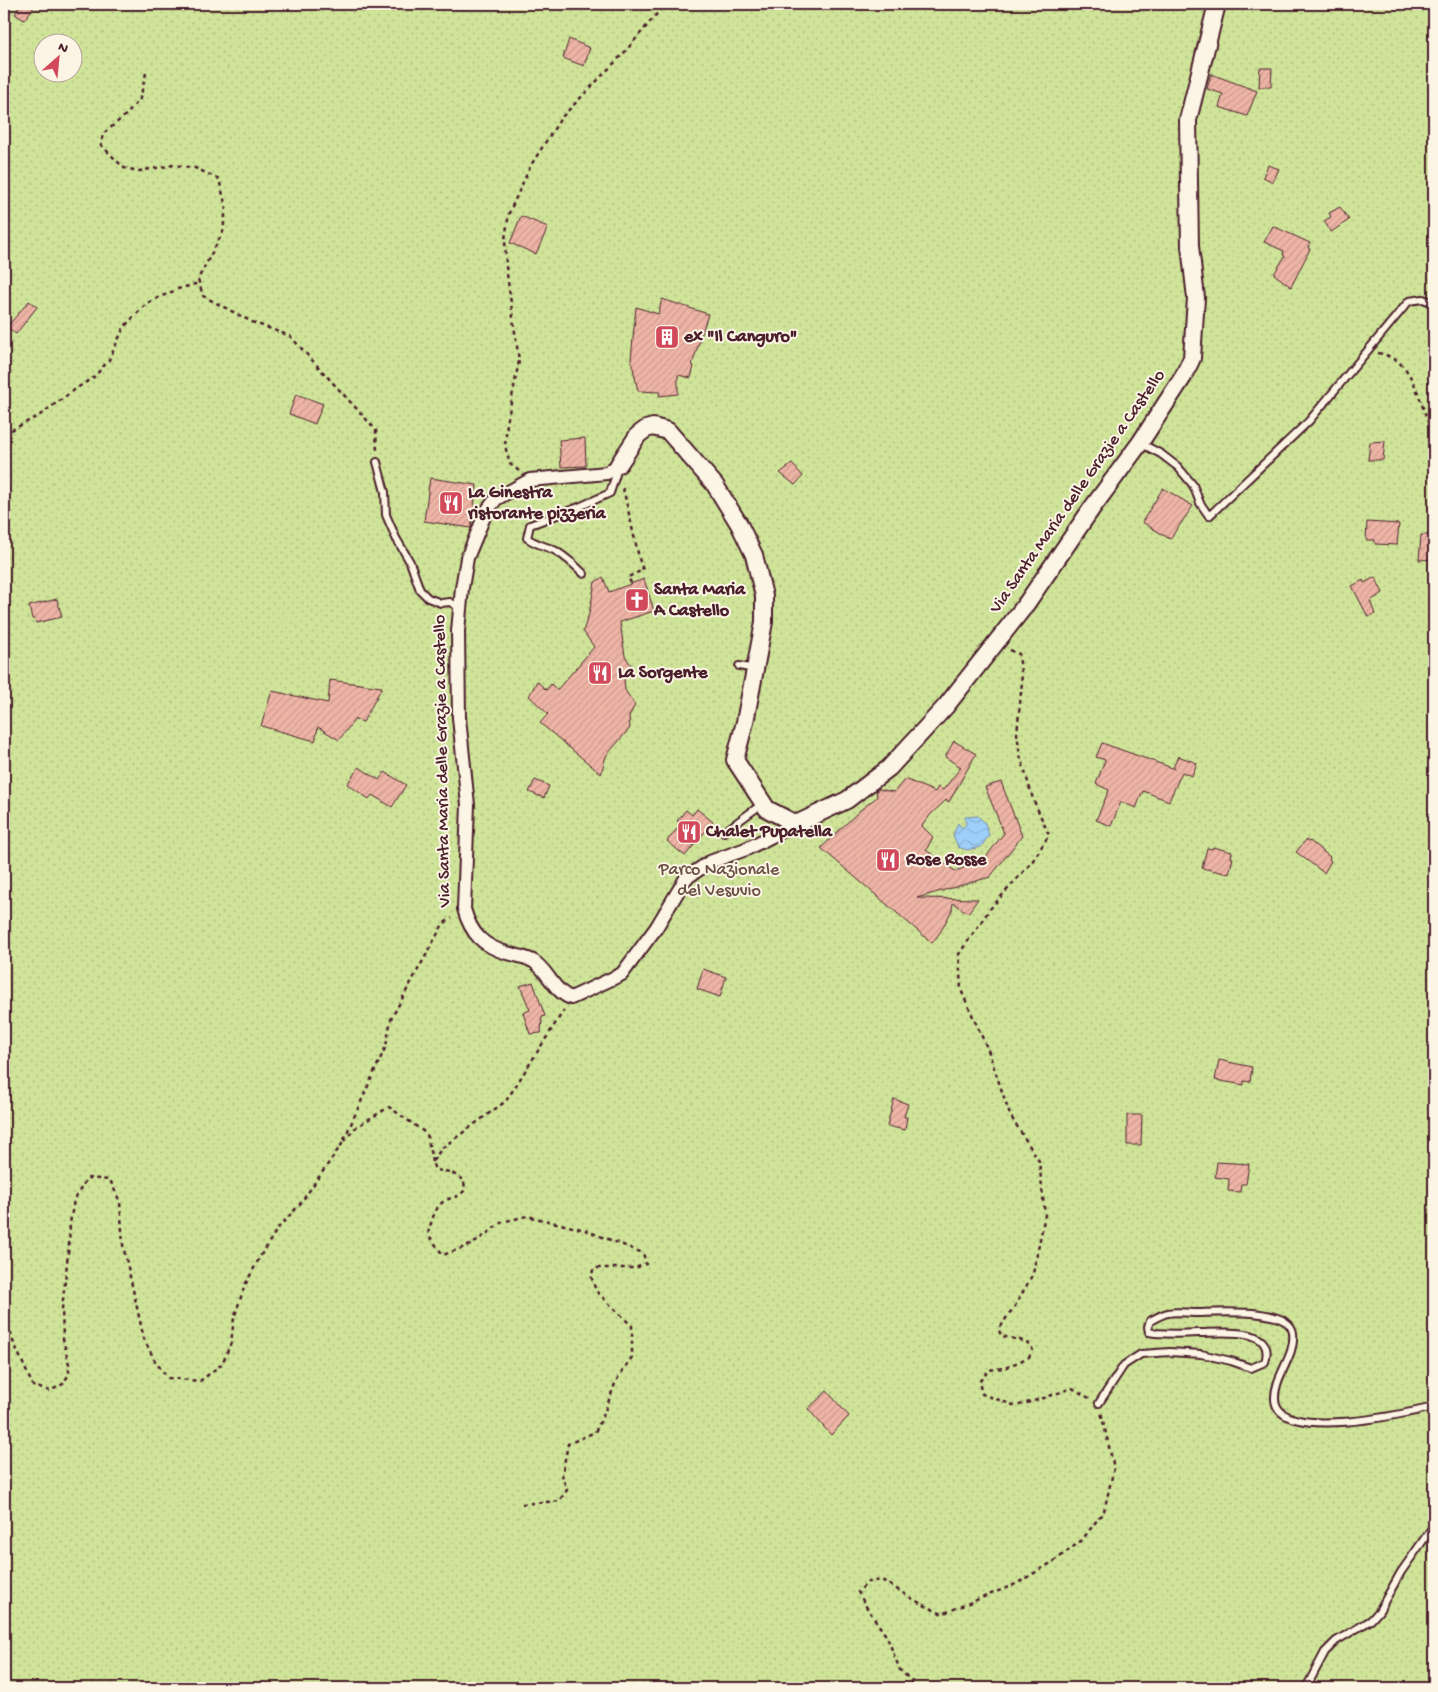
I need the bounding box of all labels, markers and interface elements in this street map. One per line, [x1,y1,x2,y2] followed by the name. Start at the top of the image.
[32,32,82,82] north arrow
[55,39,71,58] text: N
[654,324,680,350] building icon: ex "Il Canguro"
[683,327,797,348] place label: ex "Il Canguro"
[985,366,1171,619] street label: Via Santa Maria delle Grazie a Castello
[467,483,607,525] place label: La Ginestra ristorante pizzeria
[438,490,464,516] restaurant icon: La Ginestra ristorante pizzeria
[653,580,746,622] place label: Santa Maria A Castello
[624,587,650,613] church icon: Santa Maria A Castello
[430,615,456,908] street label: Via Santa Maria delle Grazie a Castello
[587,660,613,686] restaurant icon: La Sorgente
[618,663,708,684] place label: La Sorgente
[676,819,702,845] restaurant icon: Chalet Pupatella
[705,822,833,843] place label: Chalet Pupatella
[875,847,901,873] restaurant icon: Rose Rosse
[905,850,987,871] place label: Rose Rosse
[658,860,780,902] park label: Parco Nazionale del Vesuvio

